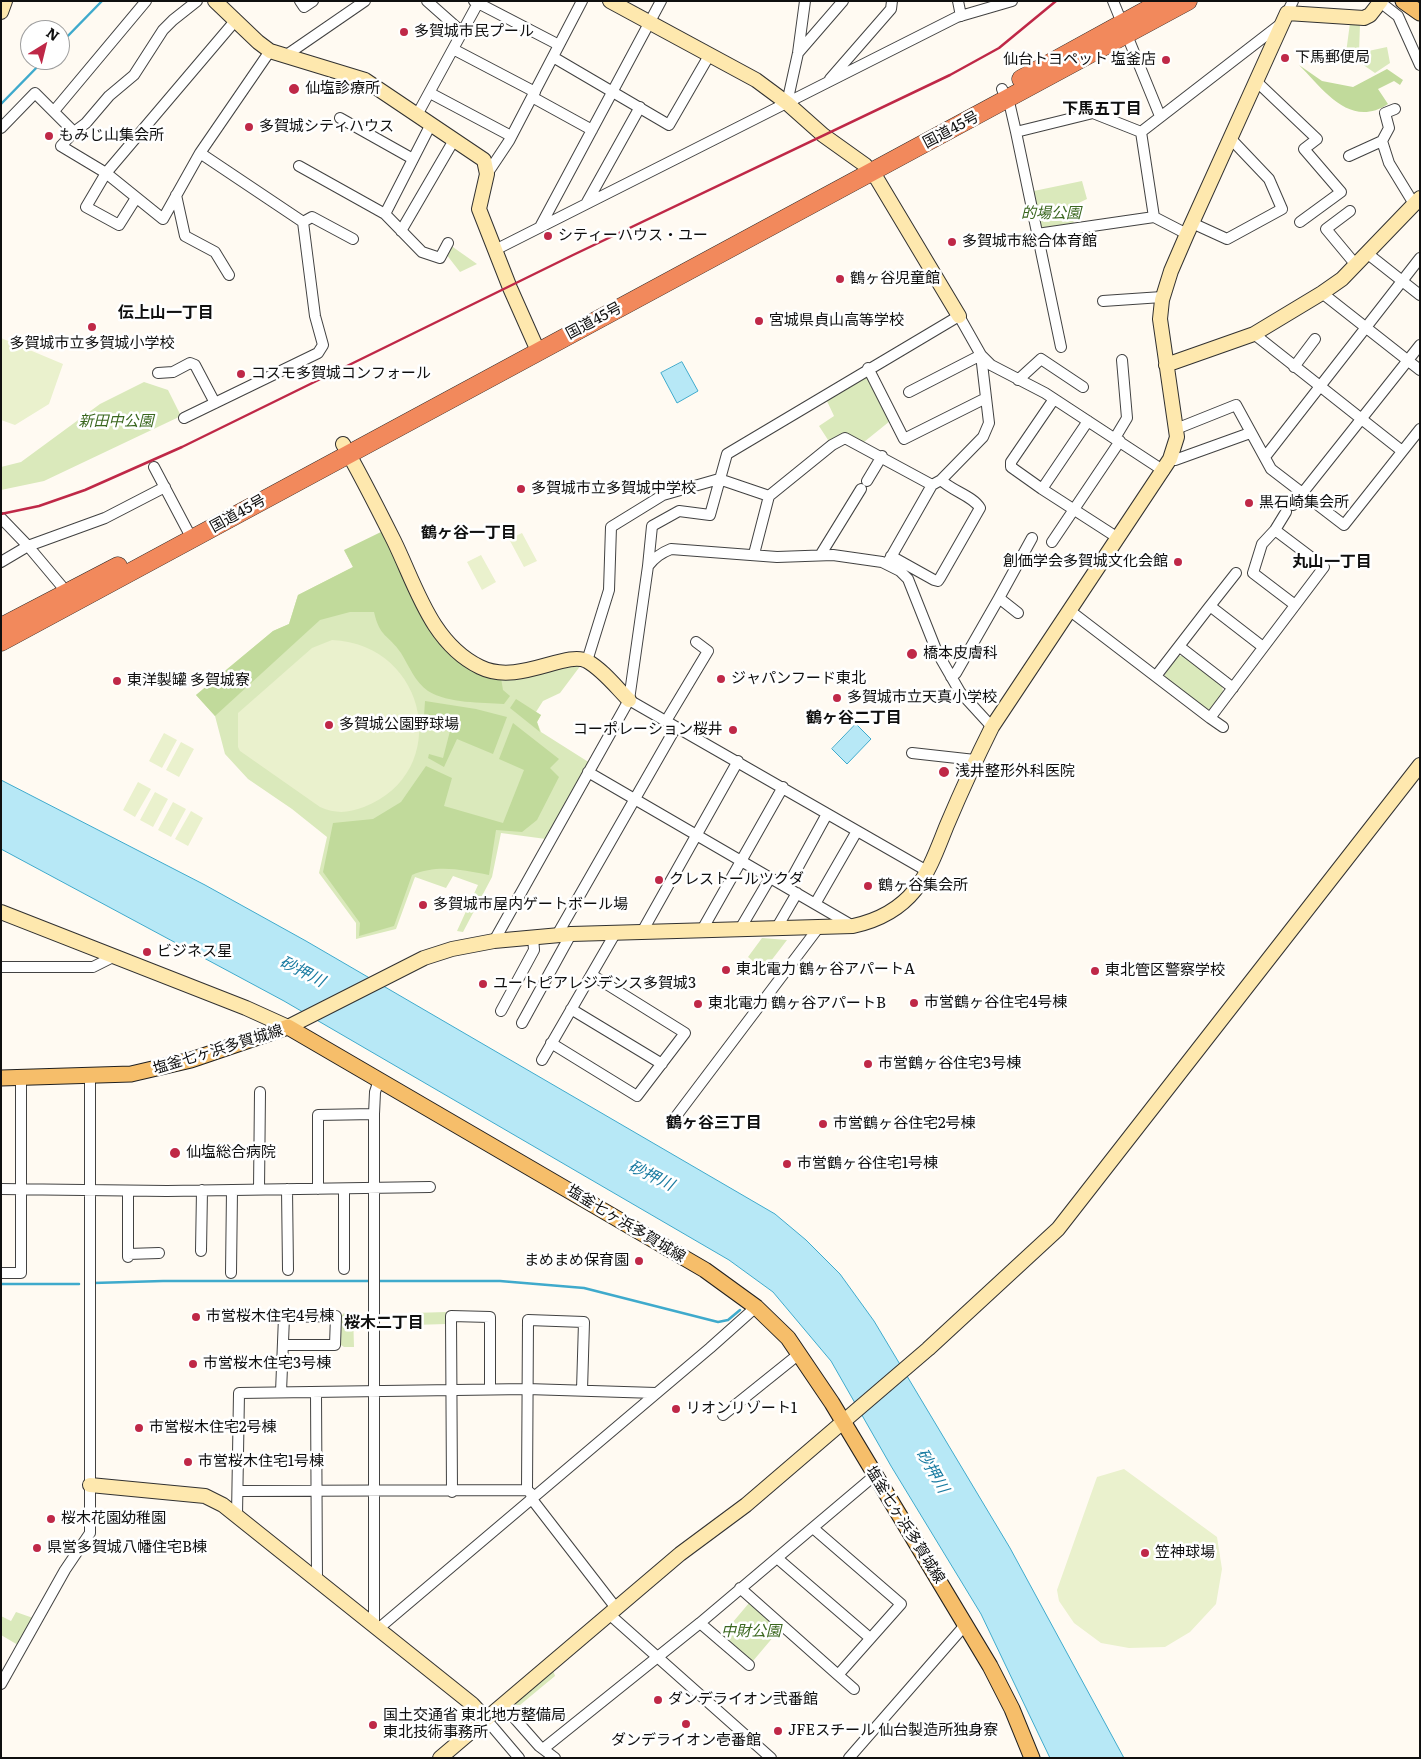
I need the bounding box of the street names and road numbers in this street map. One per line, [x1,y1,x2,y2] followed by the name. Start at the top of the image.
[920,108,982,152] street label: 国道45号
[563,299,625,343] street label: 国道45号
[207,491,269,537] street label: 国道45号
[151,1022,285,1078] street label: 塩釜七ヶ浜多賀城線
[564,1182,688,1266] street label: 塩釜七ヶ浜多賀城線
[862,1463,948,1587] street label: 塩釜七ヶ浜多賀城線

